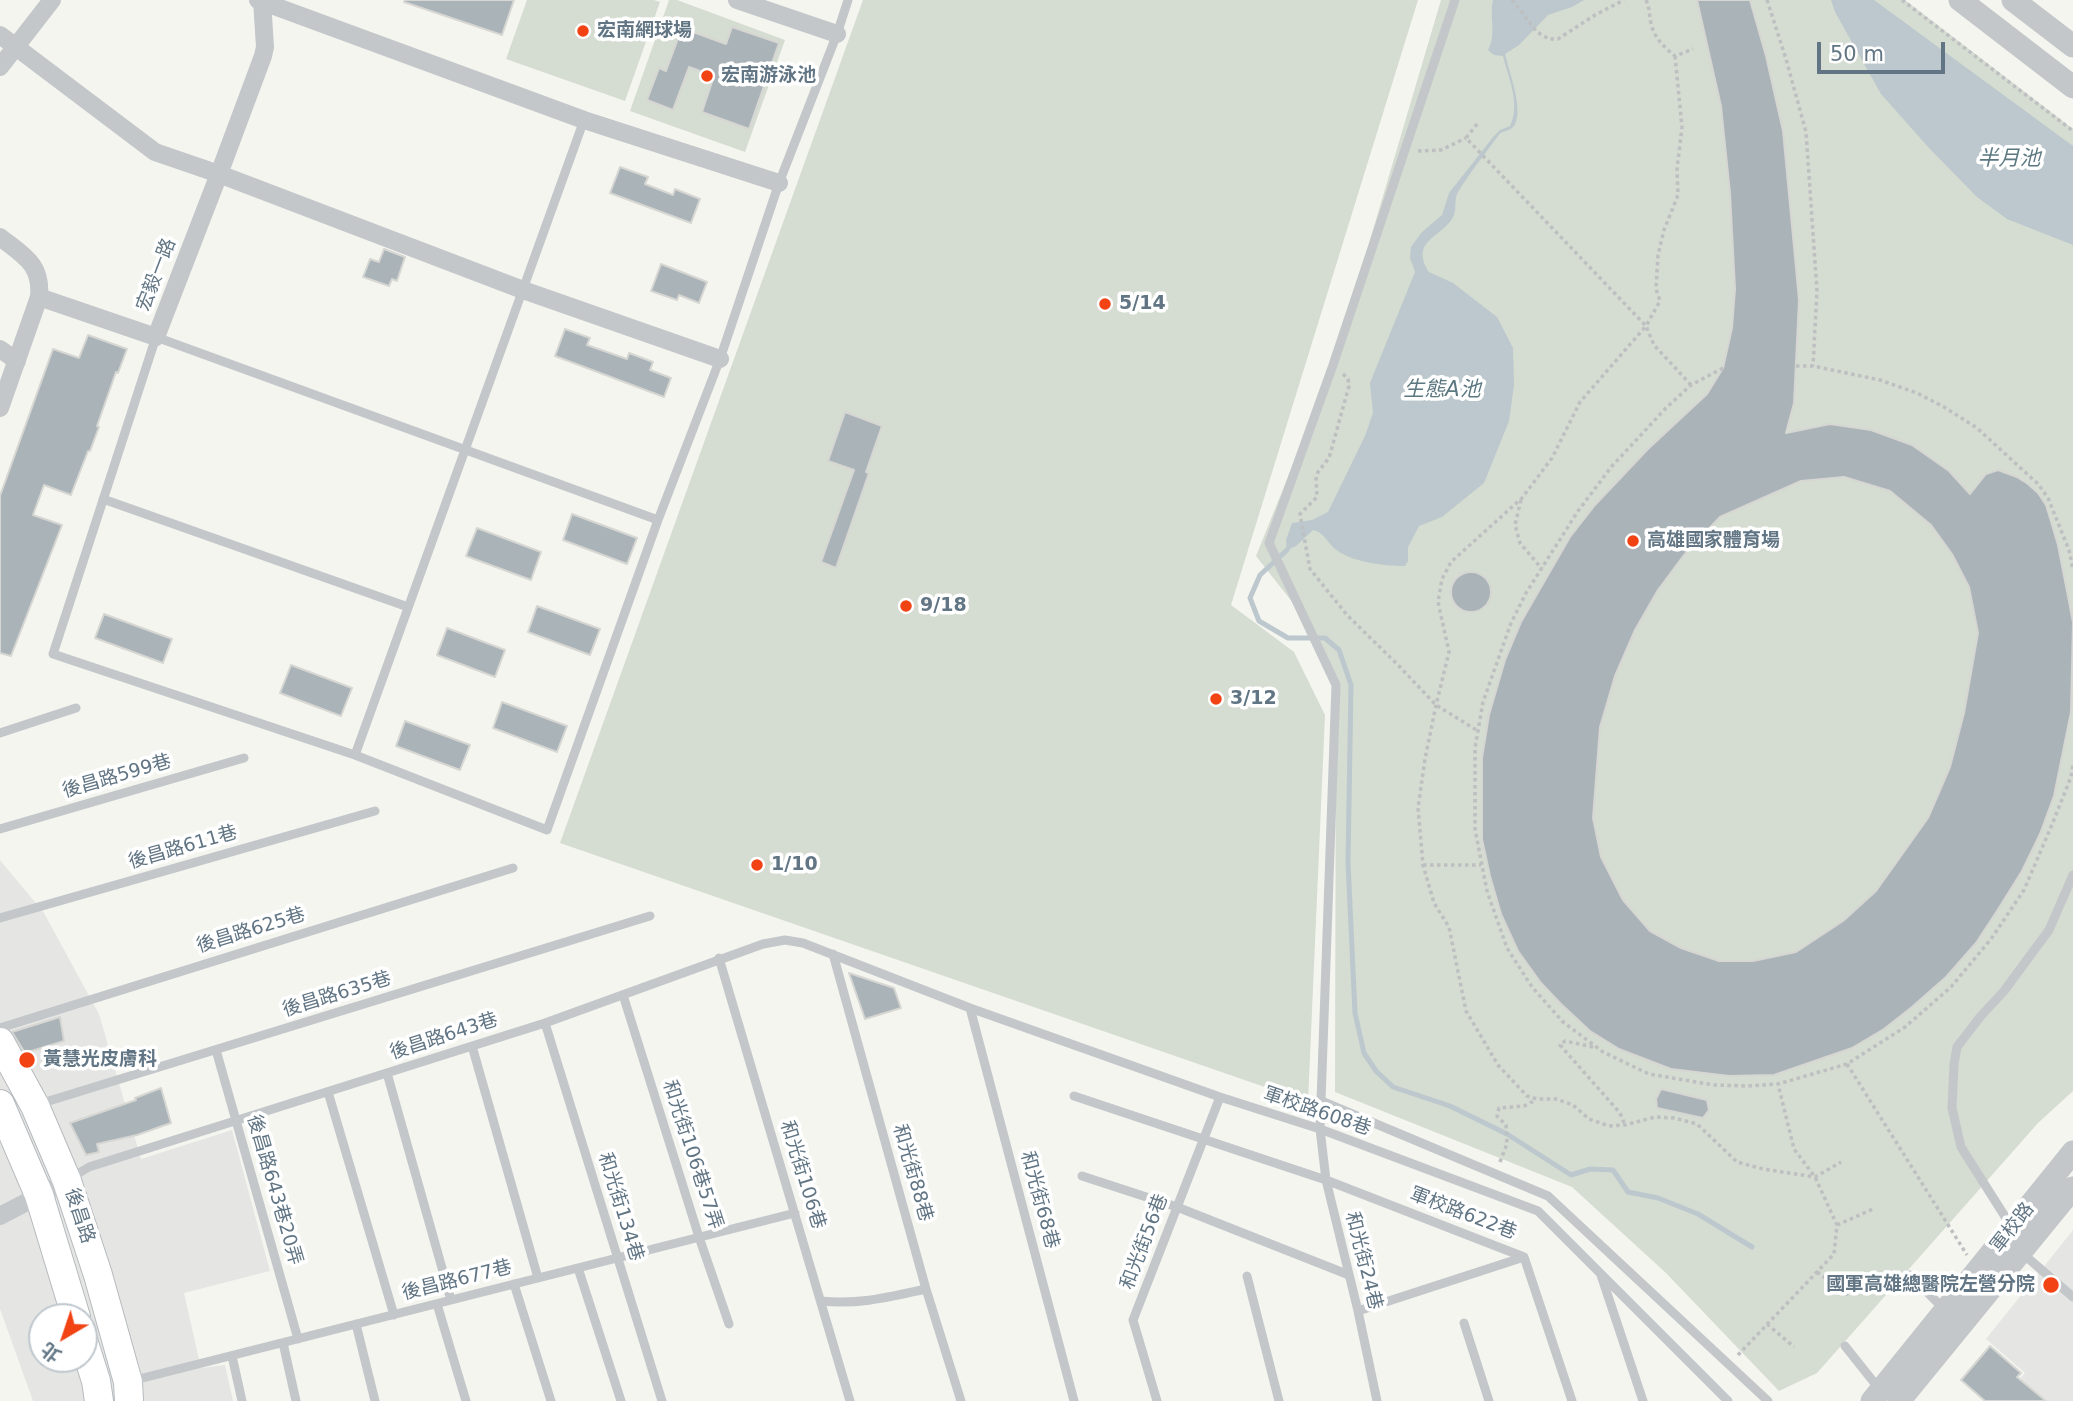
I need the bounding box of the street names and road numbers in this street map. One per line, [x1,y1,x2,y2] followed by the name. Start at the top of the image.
[133,235,181,315] street label: 宏毅一路
[60,751,174,803] street label: 後昌路599巷
[126,822,240,874] street label: 後昌路611巷
[194,904,308,958] street label: 後昌路625巷
[280,968,394,1022] street label: 後昌路635巷
[387,1009,501,1065] street label: 後昌路643巷
[657,1078,727,1232] street label: 和光街106巷57弄
[1260,1083,1374,1141] street label: 軍校路608巷
[242,1112,306,1268] street label: 後昌路643巷20弄
[775,1118,829,1232] street label: 和光街106巷
[887,1122,937,1224] street label: 和光街88巷
[1015,1149,1063,1251] street label: 和光街68巷
[593,1150,647,1264] street label: 和光街134巷
[1407,1183,1519,1245] street label: 軍校路622巷
[59,1185,99,1247] street label: 後昌路
[1116,1191,1174,1293] street label: 和光街56巷
[1986,1199,2040,1257] street label: 軍校路
[1340,1210,1386,1312] street label: 和光街24巷
[400,1256,514,1306] street label: 後昌路677巷

